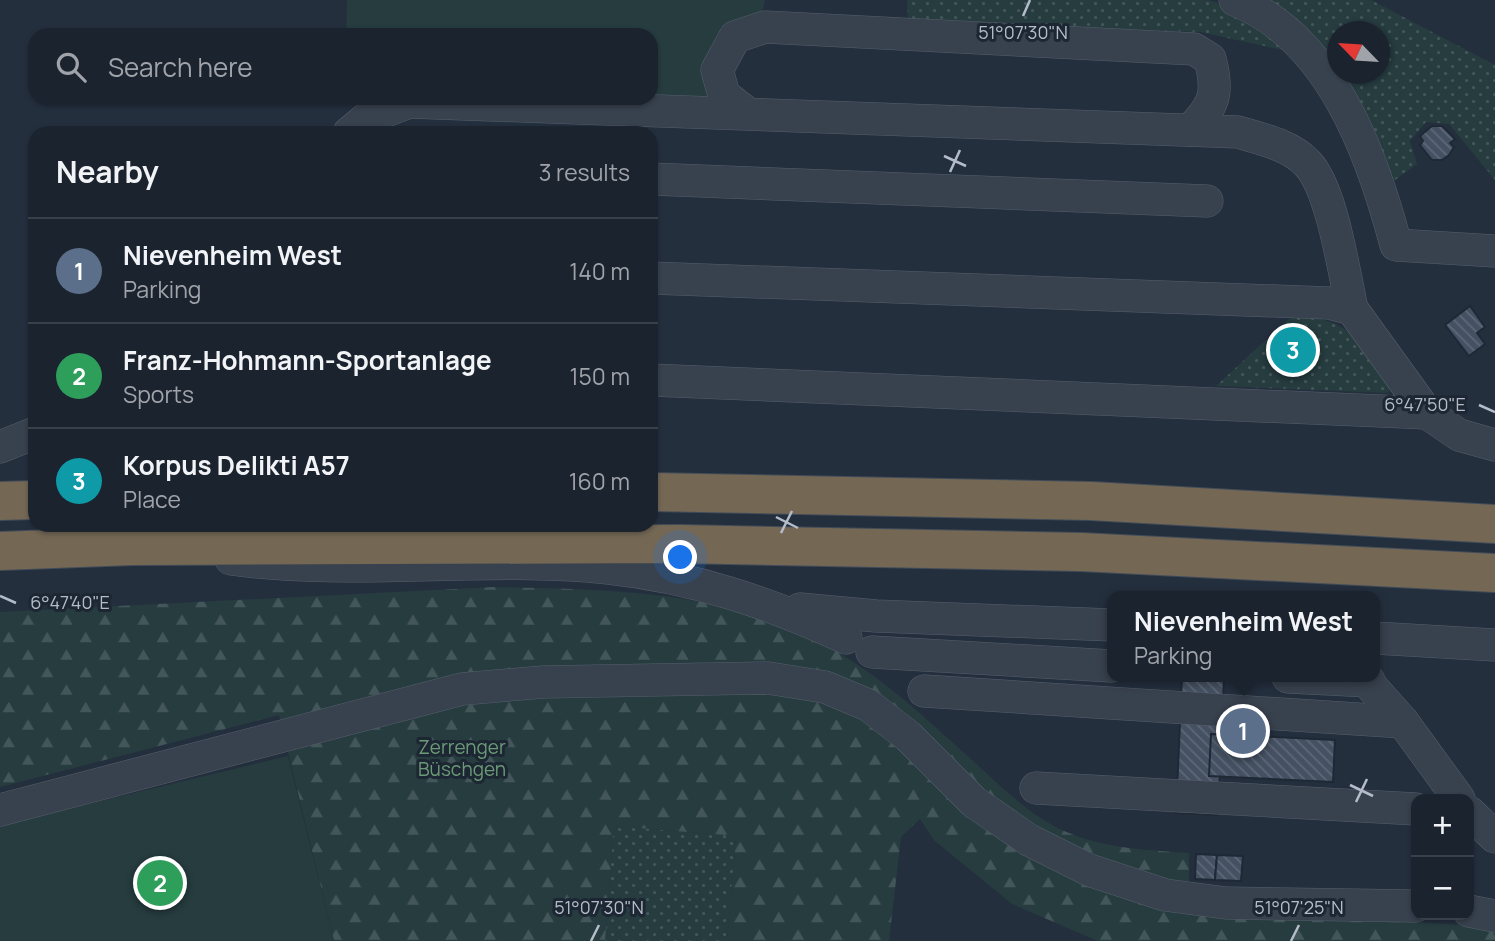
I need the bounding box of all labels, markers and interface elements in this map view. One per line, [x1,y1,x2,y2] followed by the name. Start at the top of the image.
[978,20,1068,44] text: 51°07'30"N
[1327,21,1390,84] north arrow
[28,28,658,105] search box
[52,48,90,86] icon: search
[108,49,253,85] text: Search here
[56,151,159,192] text: Nearby
[539,156,630,188] text: 3 results
[123,237,342,273] text: Nievenheim West
[74,255,84,287] text: 1
[569,255,630,287] text: 140 m
[123,273,201,305] text: Parking
[1270,324,1316,376] pin: 3
[123,342,492,378] text: Franz-Hohmann-Sportanlage
[72,360,86,392] text: 2
[570,360,630,392] text: 150 m
[123,378,194,410] text: Sports
[1384,392,1466,416] text: 6°47'50"E
[123,447,350,483] text: Korpus Delikti A57
[72,465,86,497] text: 3
[569,465,630,497] text: 160 m
[123,483,181,515] text: Place
[663,540,697,574] your location
[30,590,110,614] text: 6°47'40"E
[1107,591,1380,682] popup
[1134,603,1353,639] text: Nievenheim West
[1134,639,1212,671] text: Parking
[1220,705,1266,757] pin: 1
[418,734,506,782] park label: Zerrenger Büschgen
[1411,794,1474,920] map controls
[1411,794,1474,857] button: +
[137,857,183,909] pin: 2
[1411,857,1474,920] button: −
[554,895,644,919] text: 51°07'30"N
[1254,895,1344,919] text: 51°07'25"N

